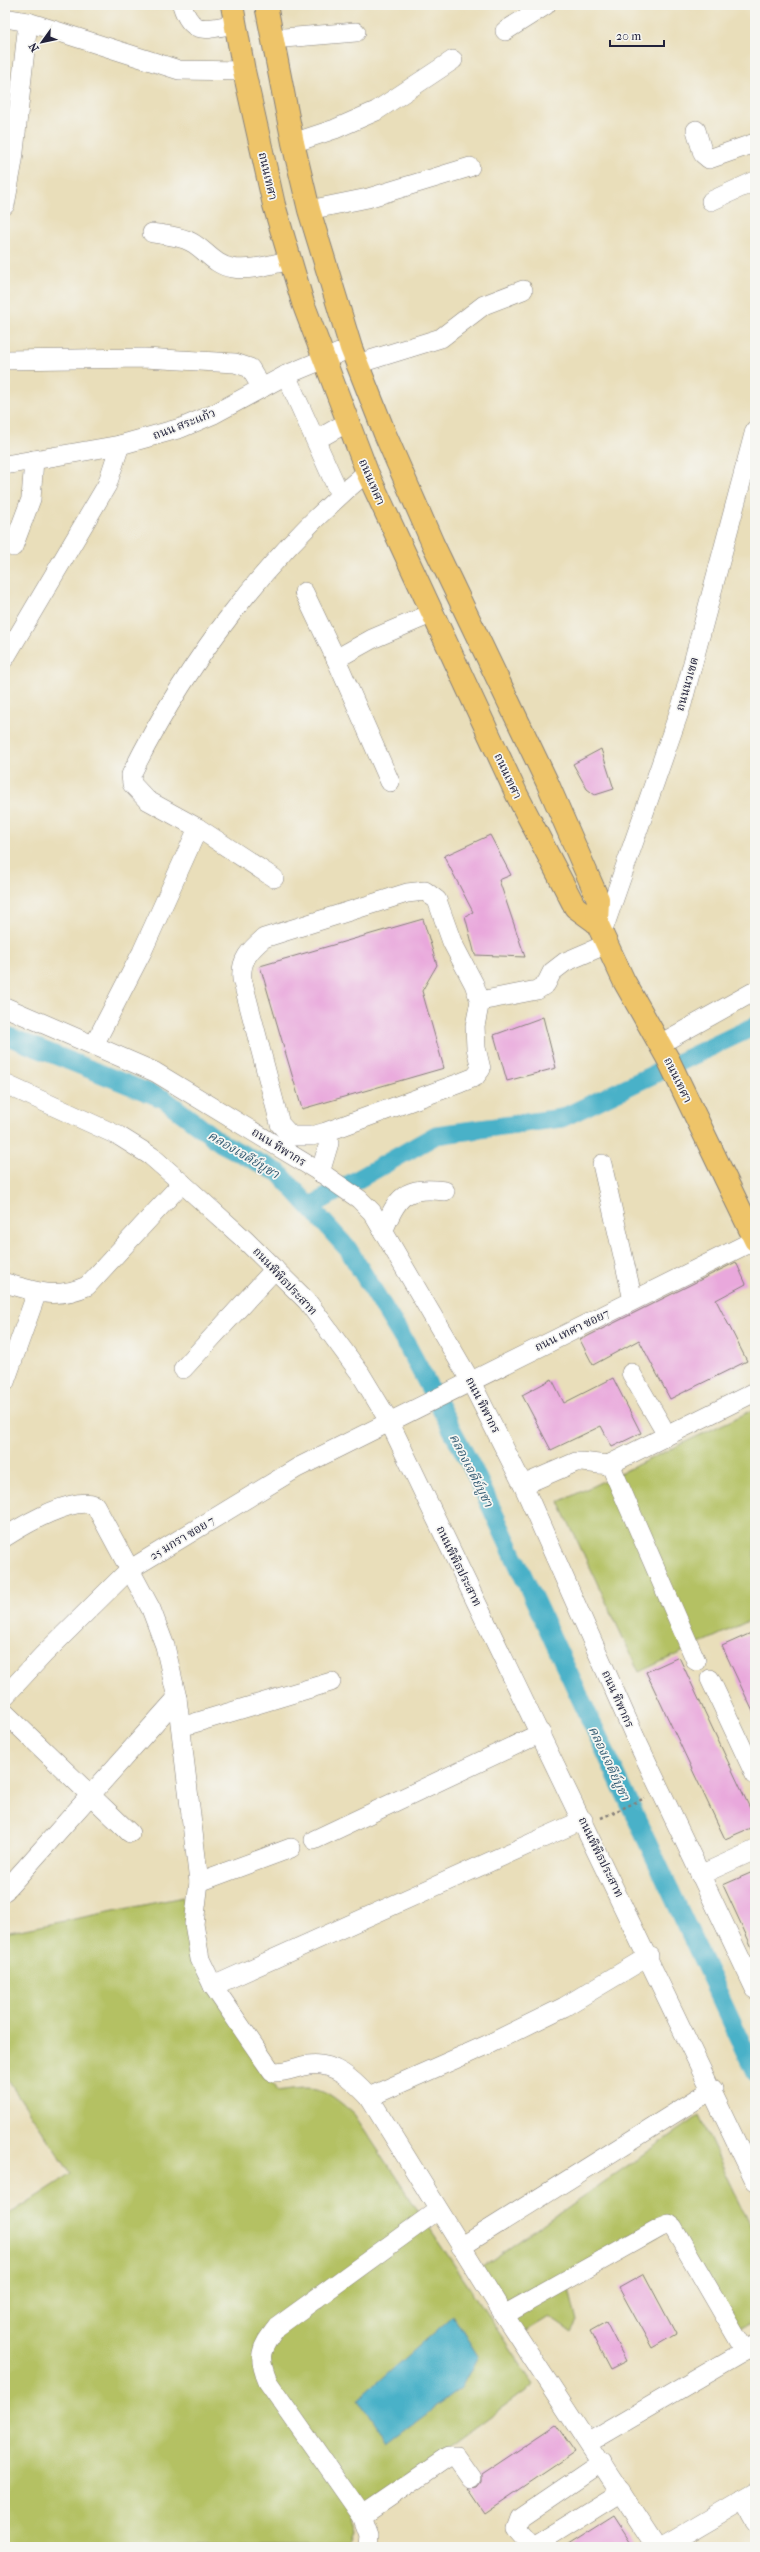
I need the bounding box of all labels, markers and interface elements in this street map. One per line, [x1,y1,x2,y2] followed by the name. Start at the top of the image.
[22,22,62,62] north arrow
[610,22,664,48] scale bar
[616,29,641,43] text: 20 m
[26,40,42,54] text: N
[256,151,280,201] street label: ถนนเทศา
[151,406,217,442] street label: ถนน สระแก้ว
[356,457,388,507] street label: ถนนเทศา
[673,655,701,713] street label: ถนนนวเขต
[491,751,525,801] street label: ถนนเทศา
[661,1055,695,1105] street label: ถนนเทศา
[249,1125,309,1169] street label: ถนน ทิพากร
[205,1127,282,1183] water label: คลองเจดีย์บูชา
[250,1244,320,1318] street label: ถนนพิพิธประสาท
[532,1306,612,1354] street label: ถนน เทศา ซอย7
[463,1374,503,1436] street label: ถนน ทิพากร
[446,1431,497,1510] water label: คลองเจดีย์บูชา
[147,1513,217,1563] street label: 25 มกรา ซอย 7
[433,1523,485,1609] street label: ถนนพิพิธประสาท
[599,1668,637,1730] street label: ถนน ทิพากร
[585,1724,634,1804] water label: คลองเจดีย์บูชา
[575,1814,627,1900] street label: ถนนพิพิธประสาท

